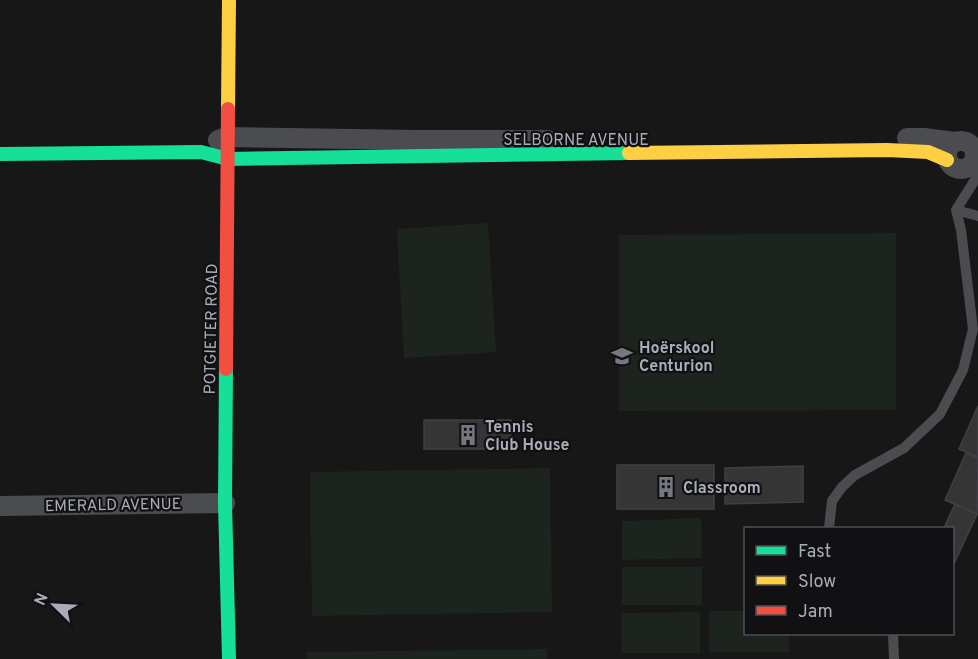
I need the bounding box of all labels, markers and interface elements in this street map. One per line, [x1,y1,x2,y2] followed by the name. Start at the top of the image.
[503,131,649,151] street label: SELBORNE AVENUE
[201,263,223,395] street label: POTGIETER ROAD
[639,339,714,377] place label: Hoërskool Centurion
[610,344,634,368] school or university icon: Hoërskool Centurion
[485,418,569,456] place label: Tennis Club House
[456,423,480,447] building icon: Tennis Club House
[654,475,678,499] building icon: Classroom
[683,479,761,499] place label: Classroom
[45,495,181,517] street label: EMERALD AVENUE
[744,527,954,635] legend
[798,541,831,564] text: Fast
[798,571,836,594] text: Slow
[24,575,84,635] north arrow
[31,590,54,609] text: N
[798,601,833,624] text: Jam

